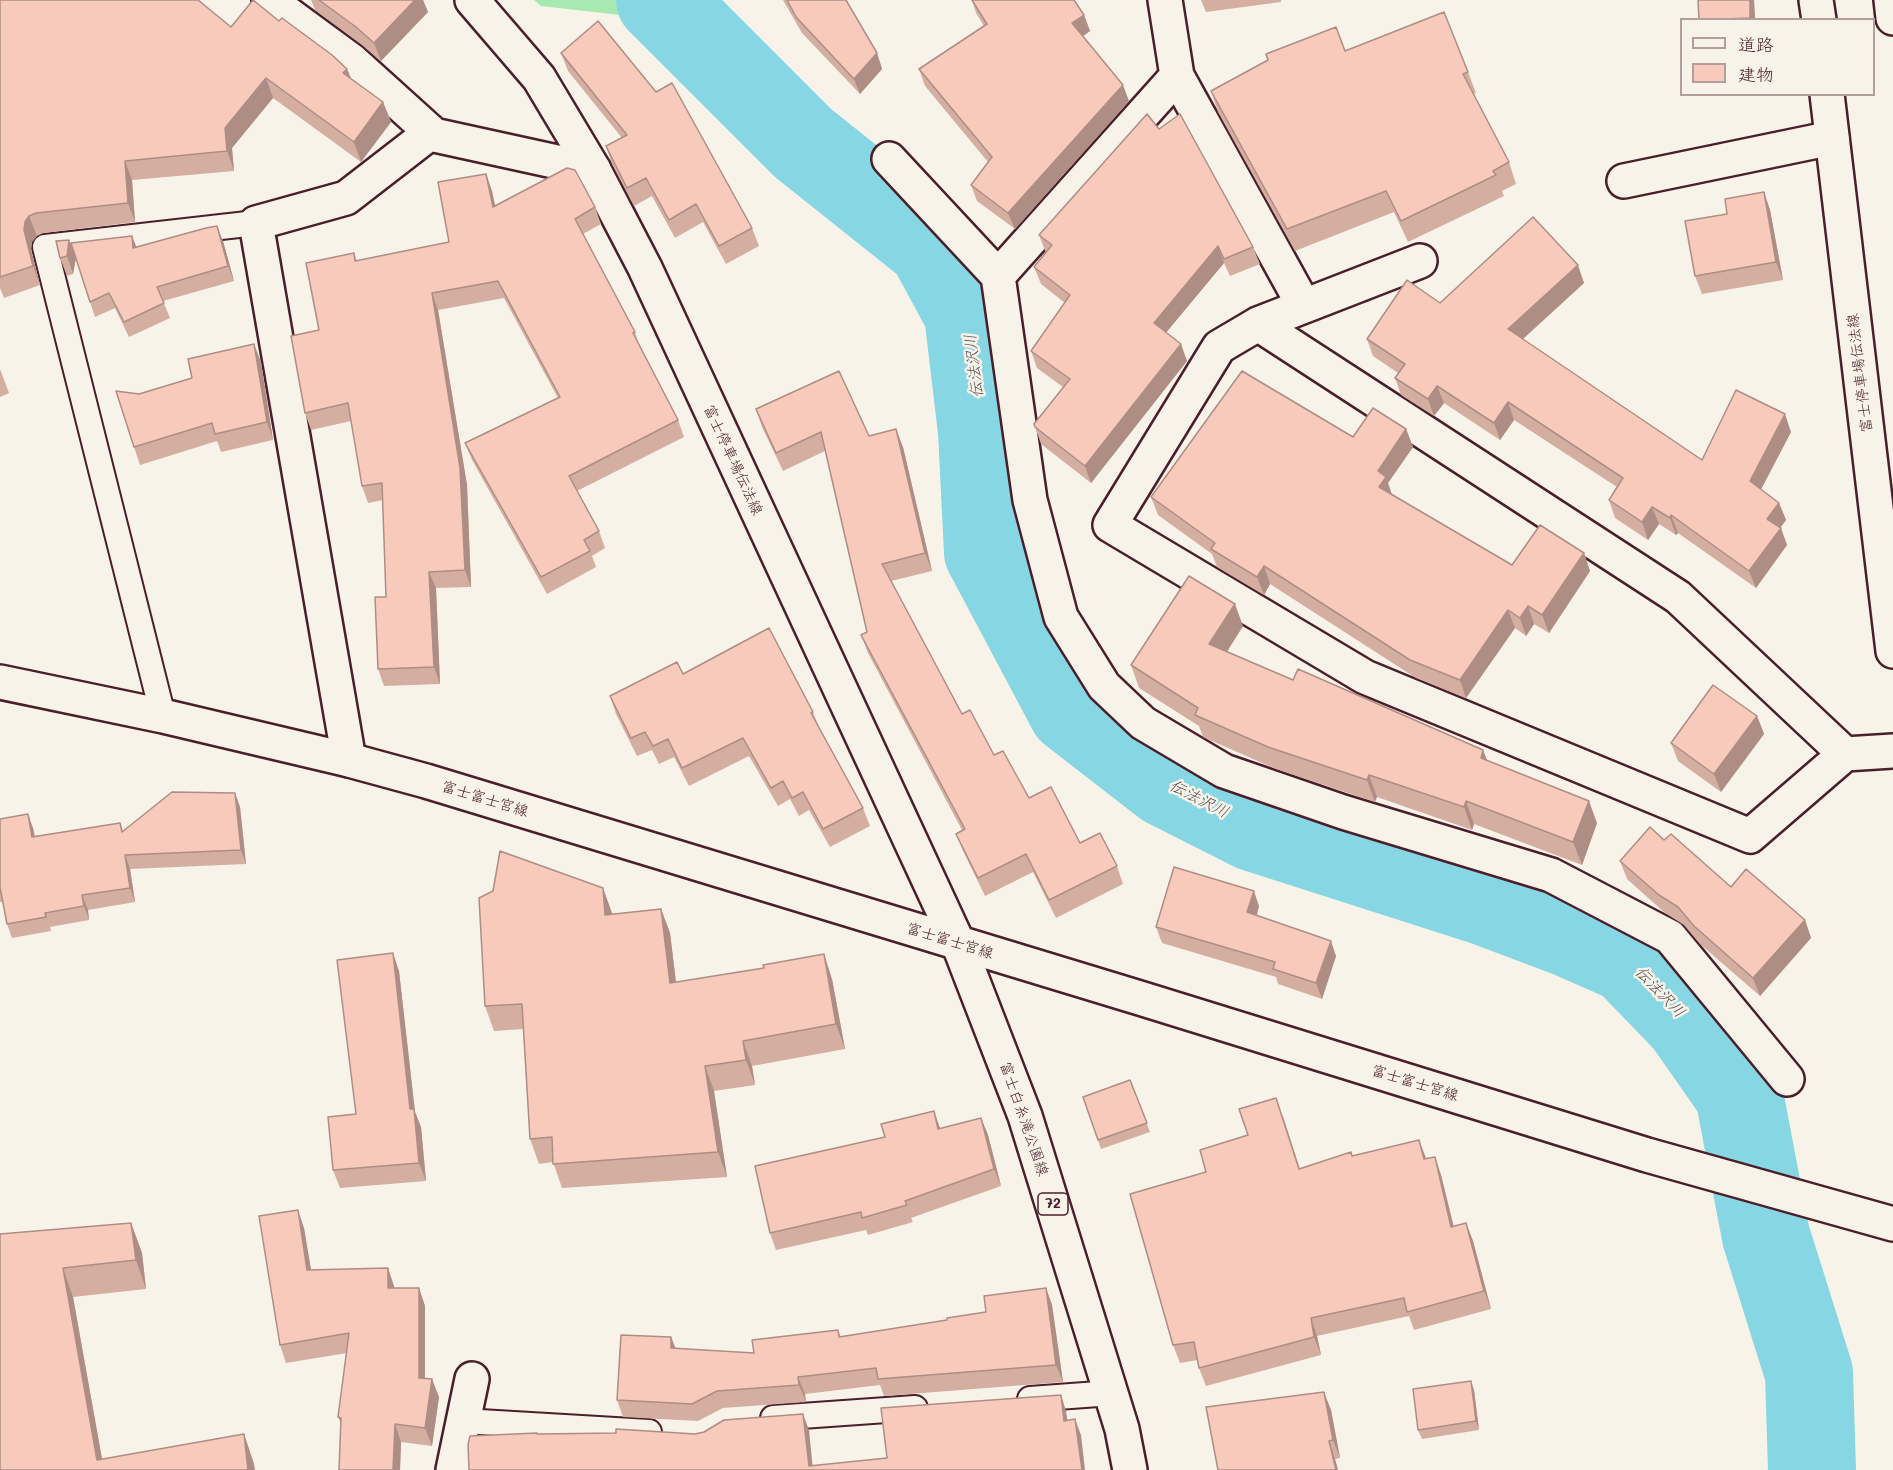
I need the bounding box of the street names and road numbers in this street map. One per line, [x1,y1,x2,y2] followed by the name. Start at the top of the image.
[1844,312,1876,434] street label: 富士停車場伝法線
[699,402,767,518] street label: 富士停車場伝法線
[439,777,531,821] street label: 富士富士宮線
[904,919,996,963] street label: 富士富士宮線
[996,1059,1052,1179] street label: 富士白糸滝公園線
[1369,1061,1461,1105] street label: 富士富士宮線
[1038,1193,1068,1215] road number: 72

